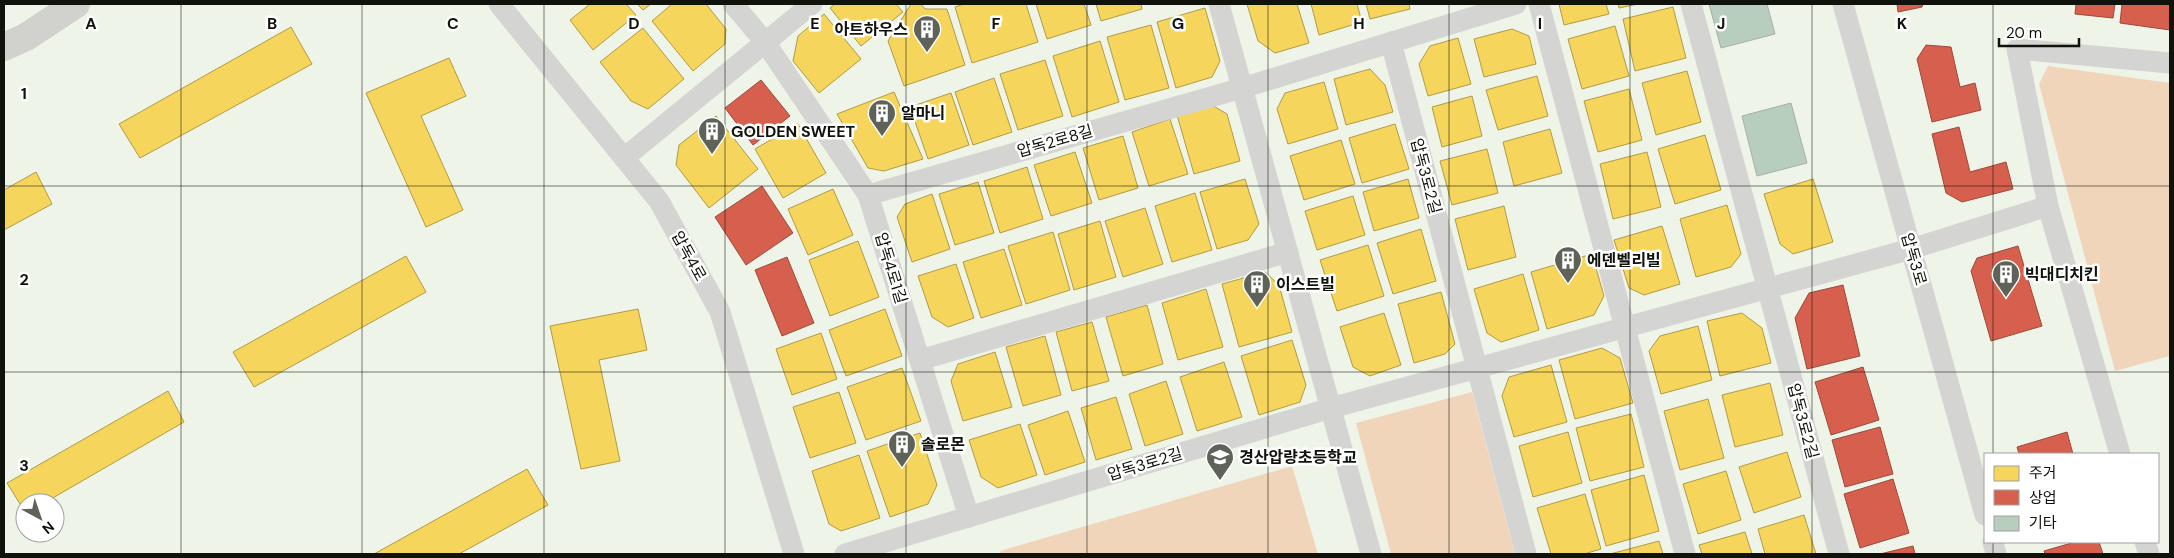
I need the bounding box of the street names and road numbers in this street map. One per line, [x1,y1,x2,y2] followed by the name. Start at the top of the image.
[1015,120,1095,162] street label: 압독2로8길
[1406,136,1446,216] street label: 압독3로2길
[667,227,711,285] street label: 압독4로
[870,230,912,306] street label: 압독4로1길
[1897,230,1932,288] street label: 압독3로
[1783,381,1823,461] street label: 압독3로2길
[1105,443,1185,485] street label: 압독3로2길

